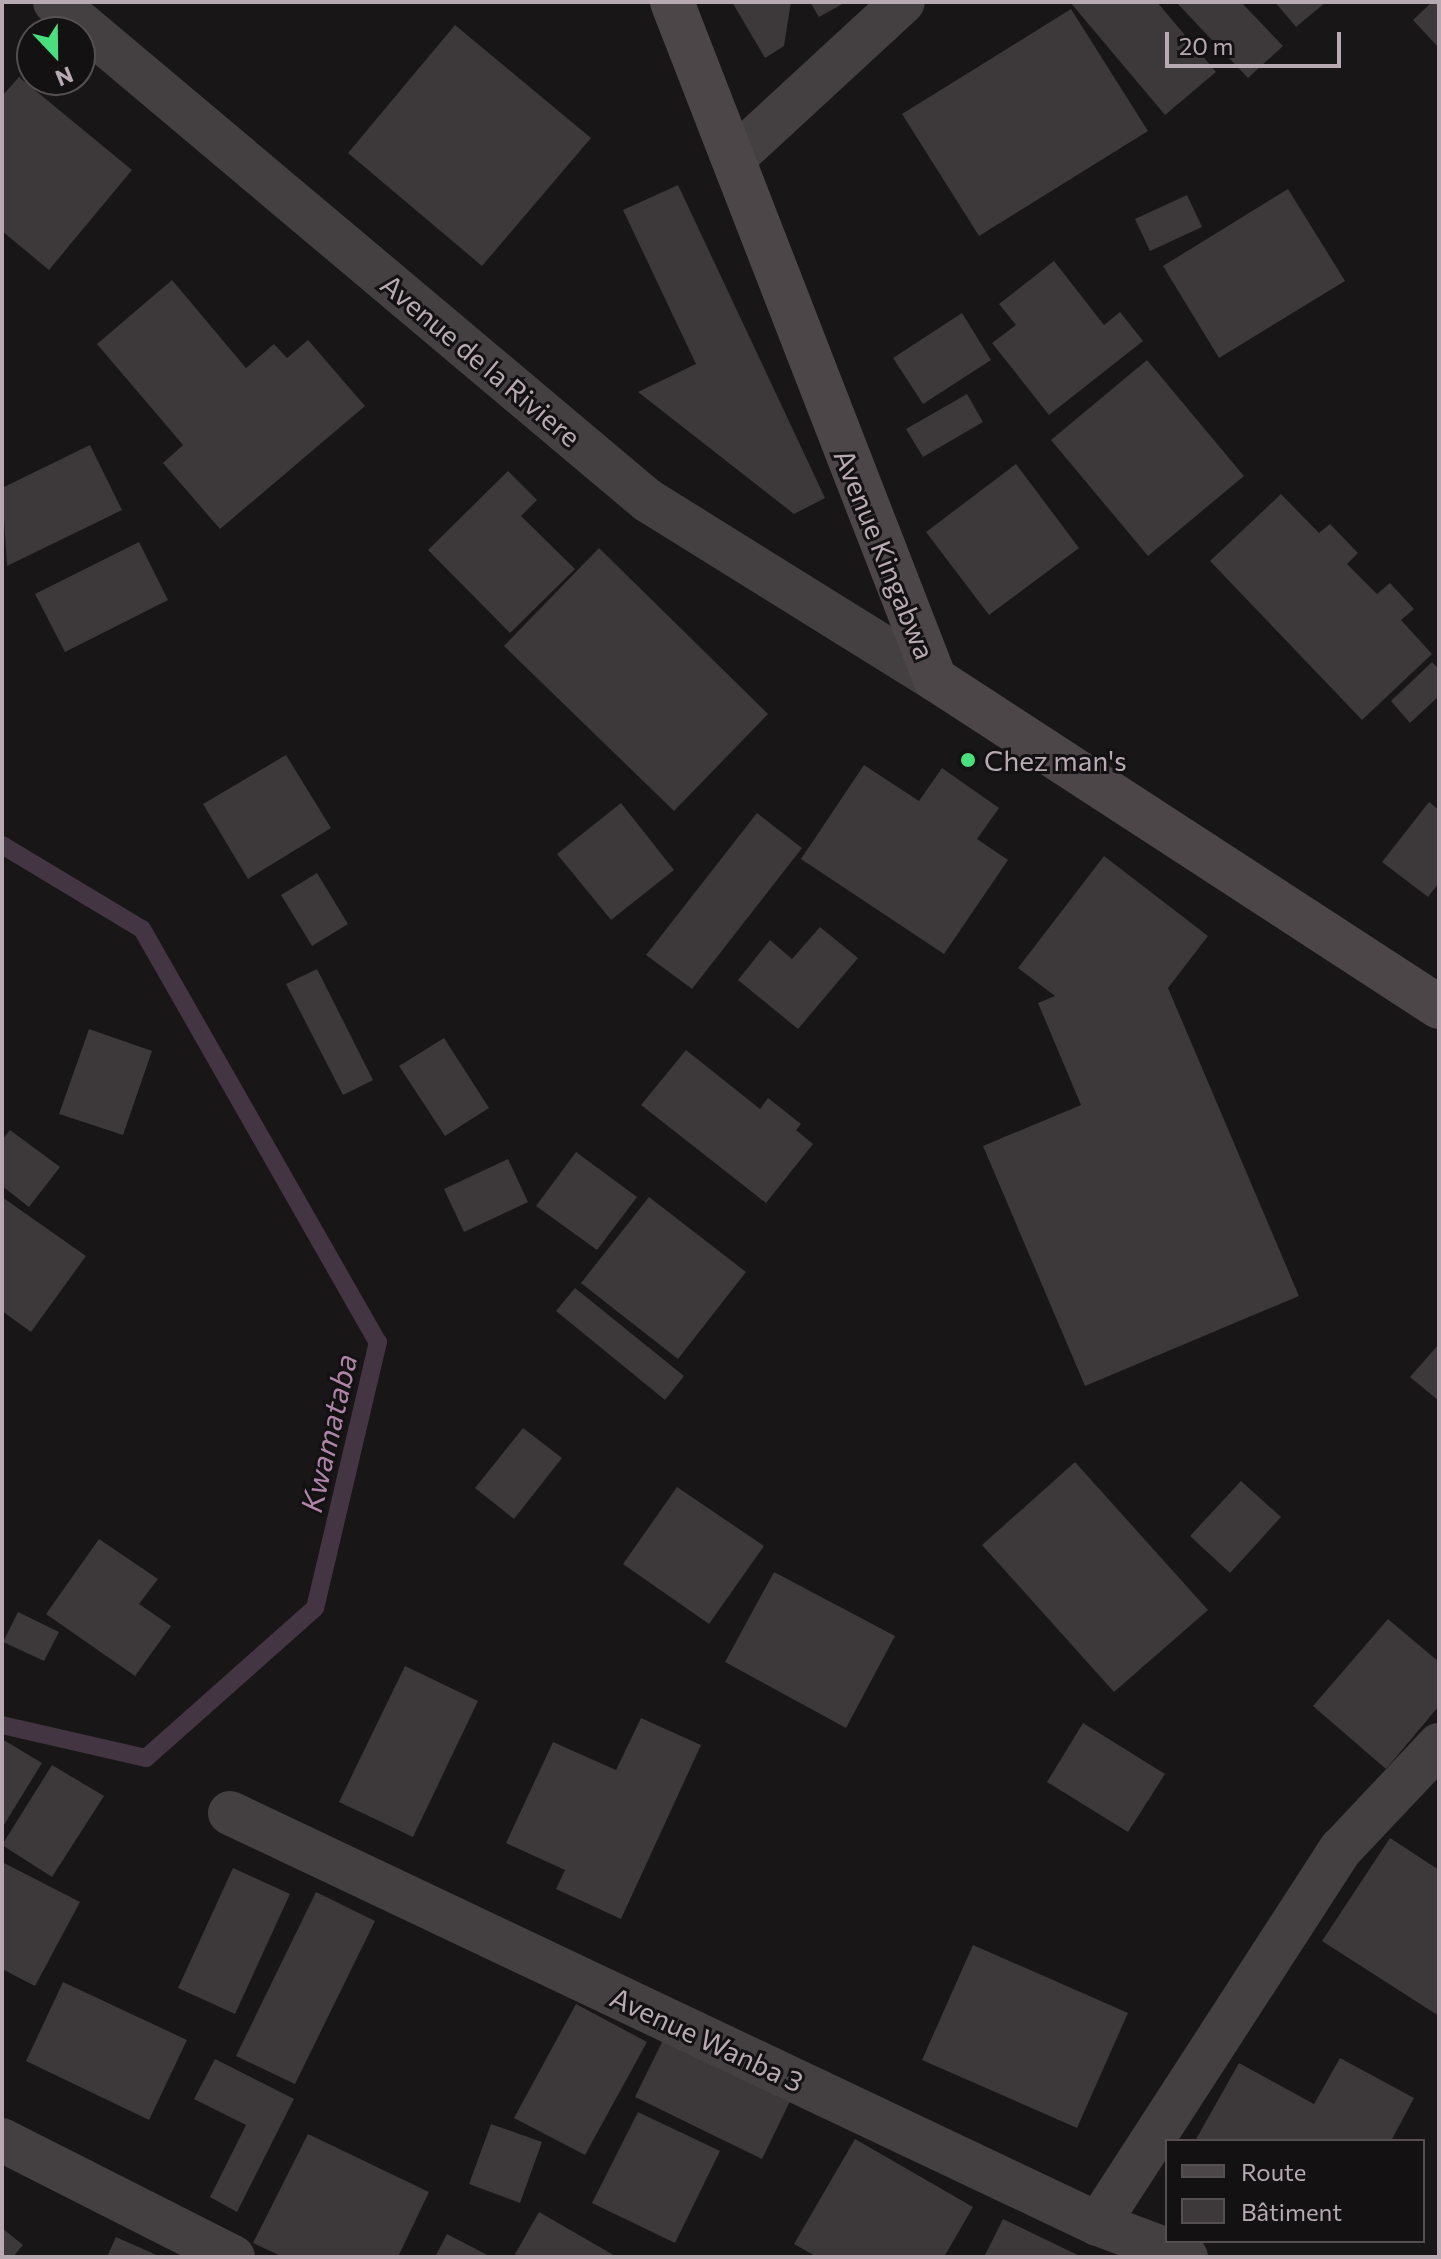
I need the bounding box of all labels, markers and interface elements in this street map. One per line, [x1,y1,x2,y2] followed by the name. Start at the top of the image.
[16,16,96,96] north arrow
[1169,16,1345,66] scale bar
[1179,31,1233,60] text: 20 m
[52,61,77,92] text: N
[374,267,588,453] street label: Avenue de la Riviere
[828,444,942,664] street label: Avenue Kingabwa
[984,743,1127,777] place label: Chez man's
[959,751,977,769] marker: Chez man's
[292,1350,364,1516] water label: Kwamataba
[605,1980,809,2098] street label: Avenue Wanba 3
[1165,2139,1425,2243] legend
[1241,2157,1306,2186] text: Route
[1241,2197,1342,2226] text: Bâtiment

